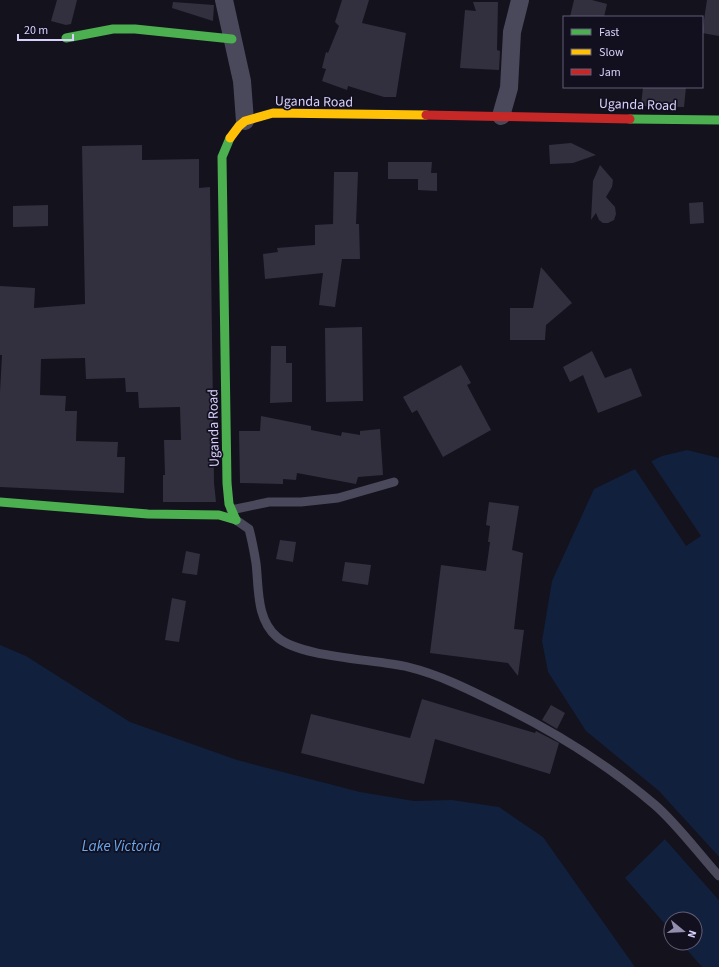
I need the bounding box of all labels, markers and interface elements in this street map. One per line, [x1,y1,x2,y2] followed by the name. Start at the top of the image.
[18,16,73,42] scale bar
[563,16,703,88] legend
[24,22,48,39] text: 20 m
[599,24,619,41] text: Fast
[599,44,624,61] text: Slow
[599,64,621,81] text: Jam
[275,91,353,113] street label: Uganda Road
[599,94,677,116] street label: Uganda Road
[203,389,225,467] street label: Uganda Road
[82,836,160,857] water label: Lake Victoria
[663,911,703,951] north arrow
[684,928,700,940] text: N

